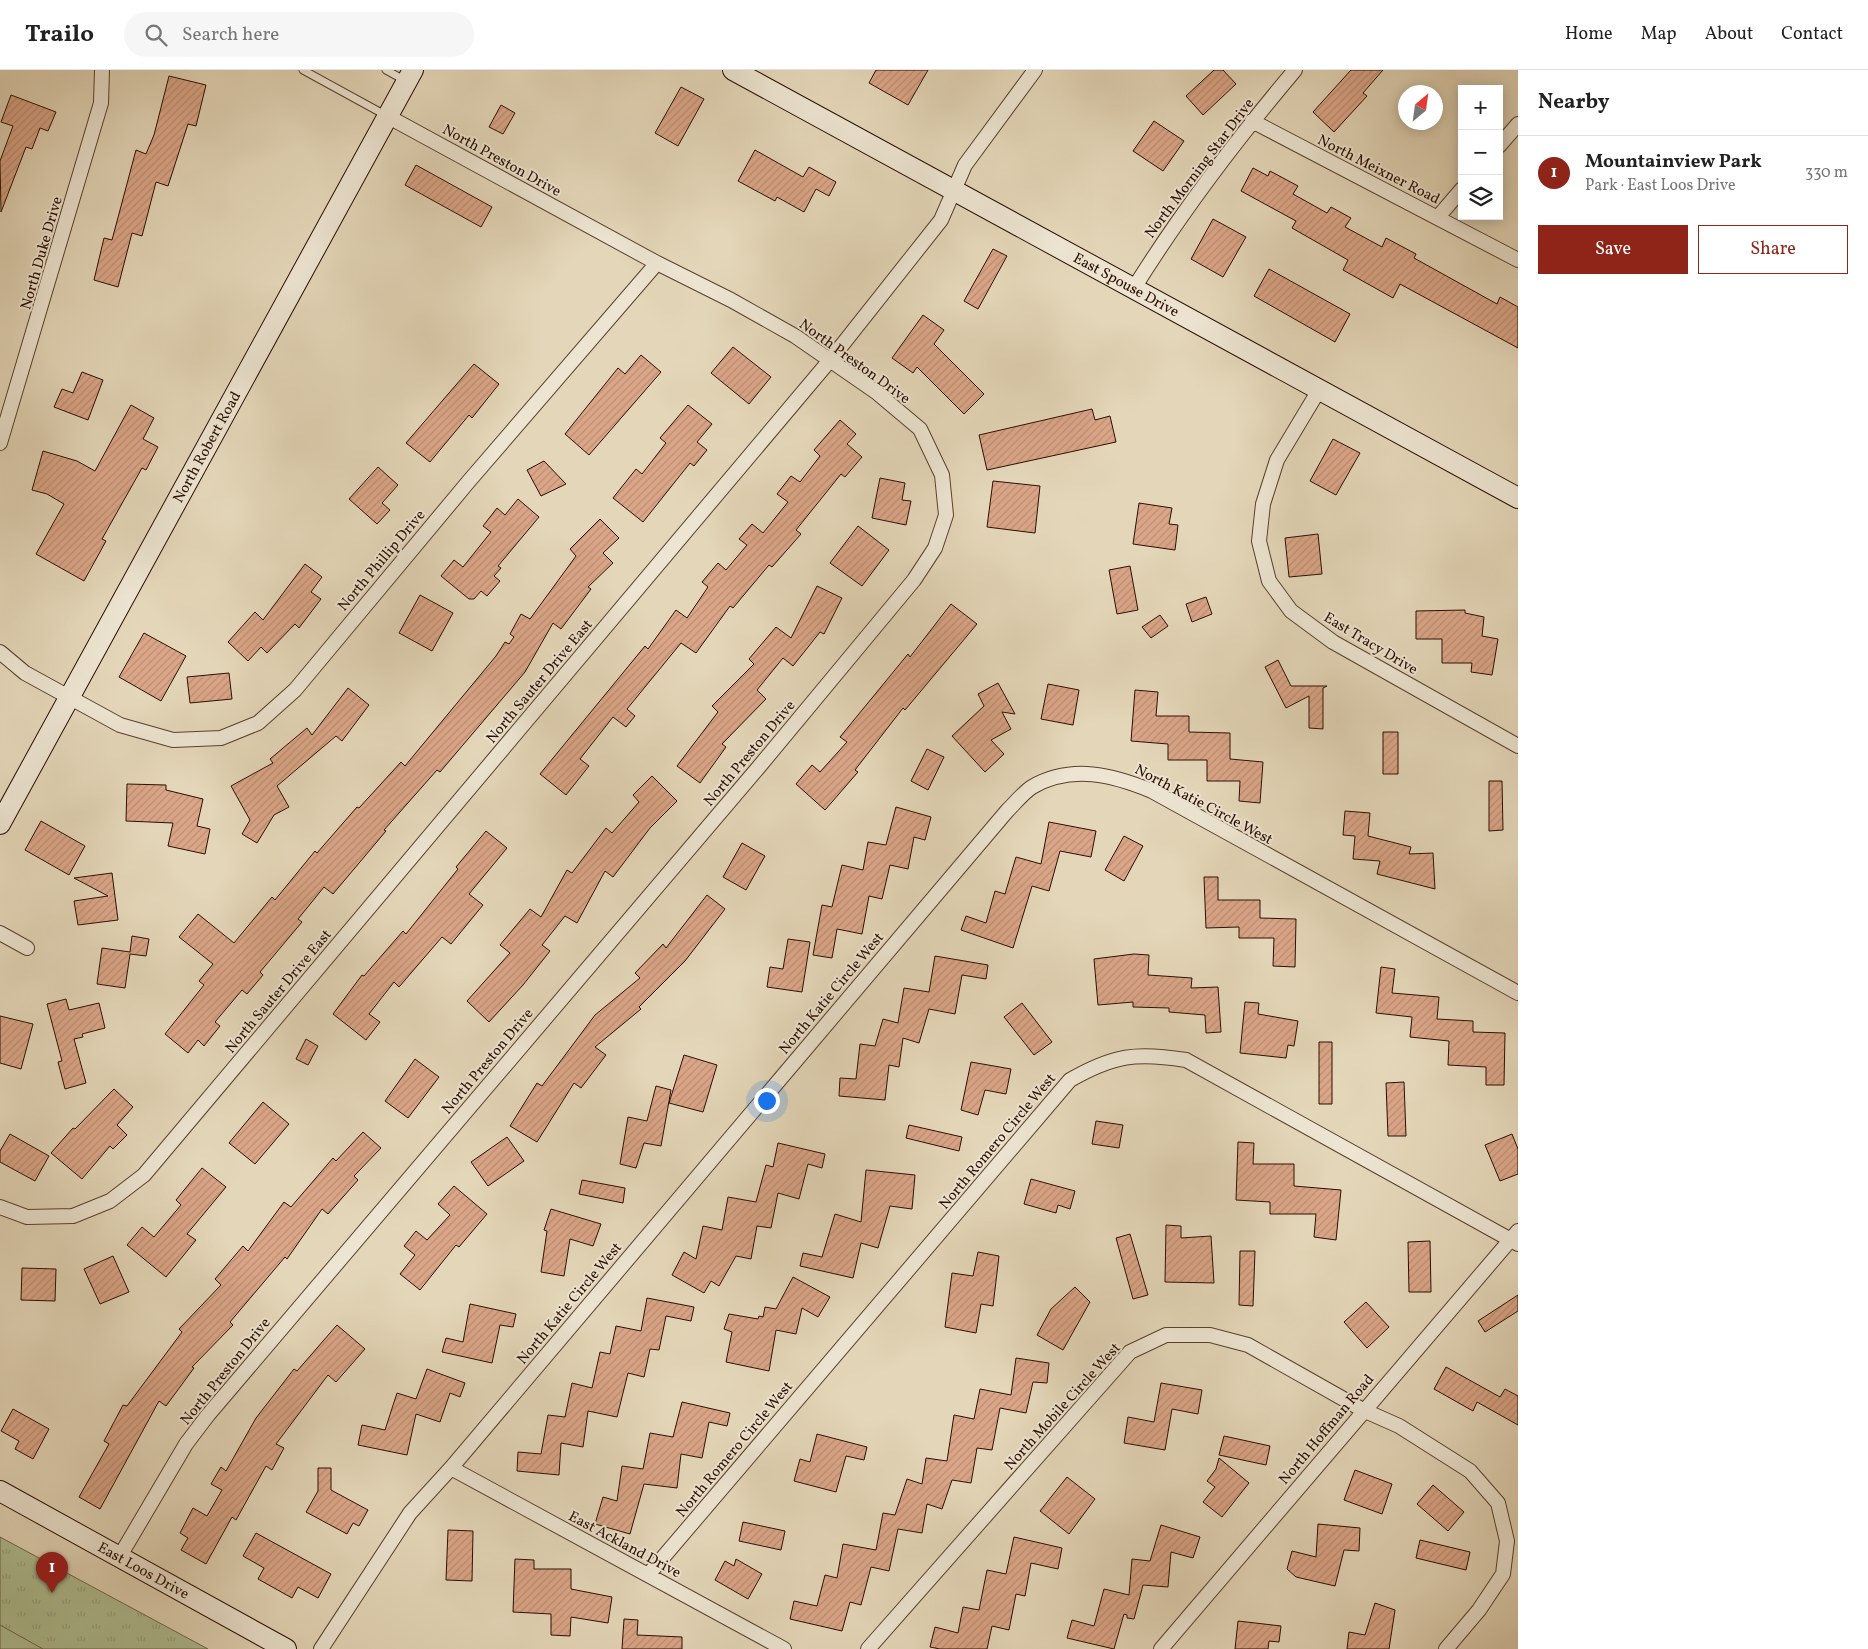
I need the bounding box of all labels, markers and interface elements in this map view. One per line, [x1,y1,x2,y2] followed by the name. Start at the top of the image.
[124,12,474,57] search box
[25,18,94,52] text: Trailo
[142,21,170,49] icon: search
[182,22,279,48] text: Search here
[1565,22,1613,47] text: Home
[1641,22,1677,47] text: Map
[1705,22,1753,47] text: About
[1781,22,1843,47] text: Contact
[1398,85,1443,130] north arrow
[1458,85,1503,220] map controls
[1458,85,1503,130] button: +
[1538,88,1609,117] text: Nearby
[1140,94,1260,243] street label: North Morning Star Drive
[438,120,564,203] street label: North Preston Drive
[1313,130,1443,210] street label: North Meixner Road
[1458,130,1503,175] button: −
[1585,149,1762,175] text: Mountainview Park
[1551,162,1557,184] text: 1
[1805,162,1848,184] text: 330 m
[1458,175,1503,220] button: layers
[1585,175,1736,197] text: Park · East Loos Drive
[16,194,69,312] street label: North Duke Drive
[1538,225,1688,274] button: Save
[1698,225,1848,274] button: Share
[1069,248,1182,323] street label: East Spouse Drive
[794,315,914,410] street label: North Preston Drive
[169,388,247,507] street label: North Robert Road
[333,506,431,616] street label: North Phillip Drive
[1319,608,1421,681] street label: East Tracy Drive
[482,615,598,749] street label: North Sauter Drive East
[699,696,801,812] street label: North Preston Drive
[1131,760,1276,851] street label: North Katie Circle West
[221,925,337,1059] street label: North Sauter Drive East
[775,928,890,1060] street label: North Katie Circle West
[437,1004,539,1120] street label: North Preston Drive
[935,1069,1061,1215] street label: North Romero Circle West
[754,1088,780,1114] your location
[513,1238,628,1370] street label: North Katie Circle West
[176,1314,276,1430] street label: North Preston Drive
[1000,1339,1126,1475] street label: North Mobile Circle West
[1275,1370,1380,1490] street label: North Hoffman Road
[672,1377,798,1523] street label: North Romero Circle West
[564,1507,684,1584] street label: East Ackland Drive
[93,1538,192,1605] street label: East Loos Drive
[36,1552,68,1593] pin: 1

